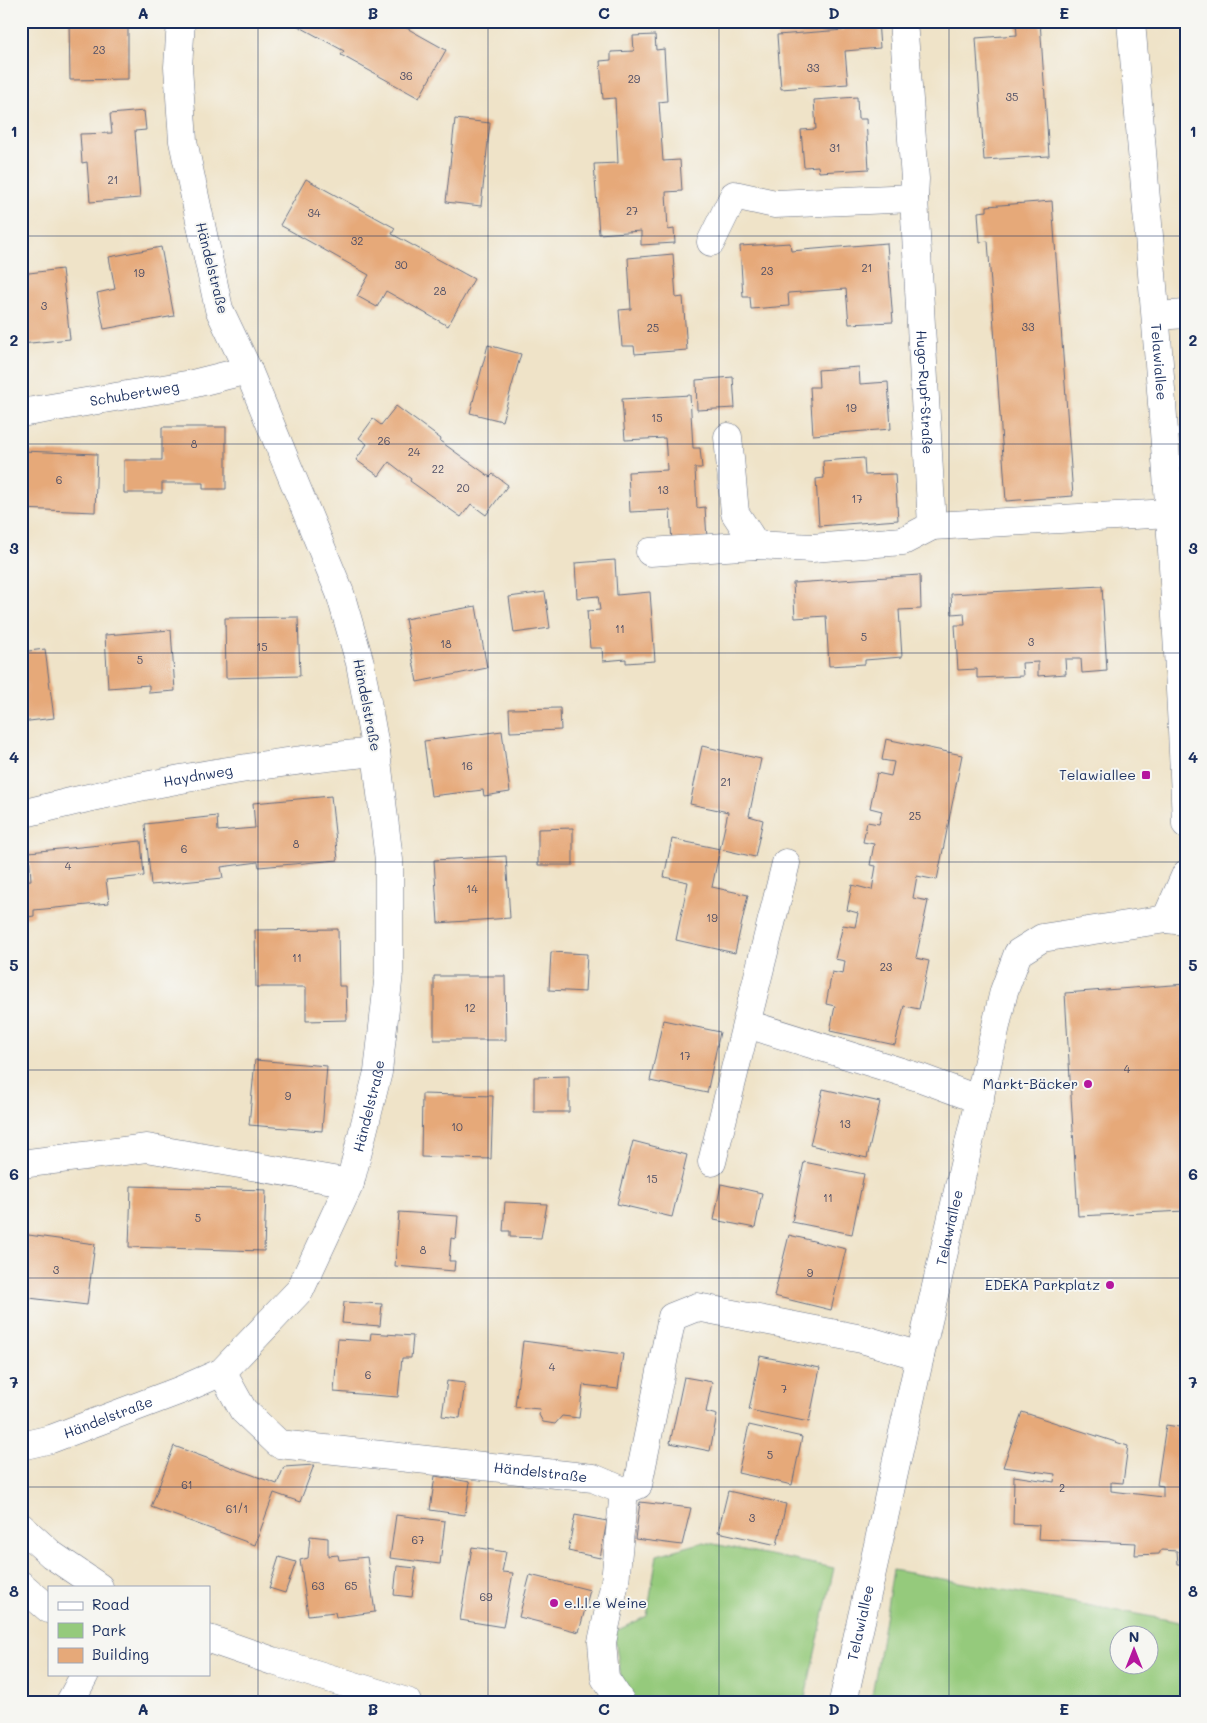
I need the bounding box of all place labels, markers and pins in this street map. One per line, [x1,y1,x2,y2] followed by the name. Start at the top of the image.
[1059,765,1136,784] place label: Telawiallee
[1140,769,1152,781] marker: Telawiallee
[983,1074,1078,1093] place label: Markt-Bäcker
[1082,1078,1094,1090] marker: Markt-Bäcker
[985,1275,1100,1294] place label: EDEKA Parkplatz
[1104,1279,1116,1291] marker: EDEKA Parkplatz
[564,1593,647,1612] place label: e.l.l.e Weine
[548,1597,560,1609] marker: e.l.l.e Weine

